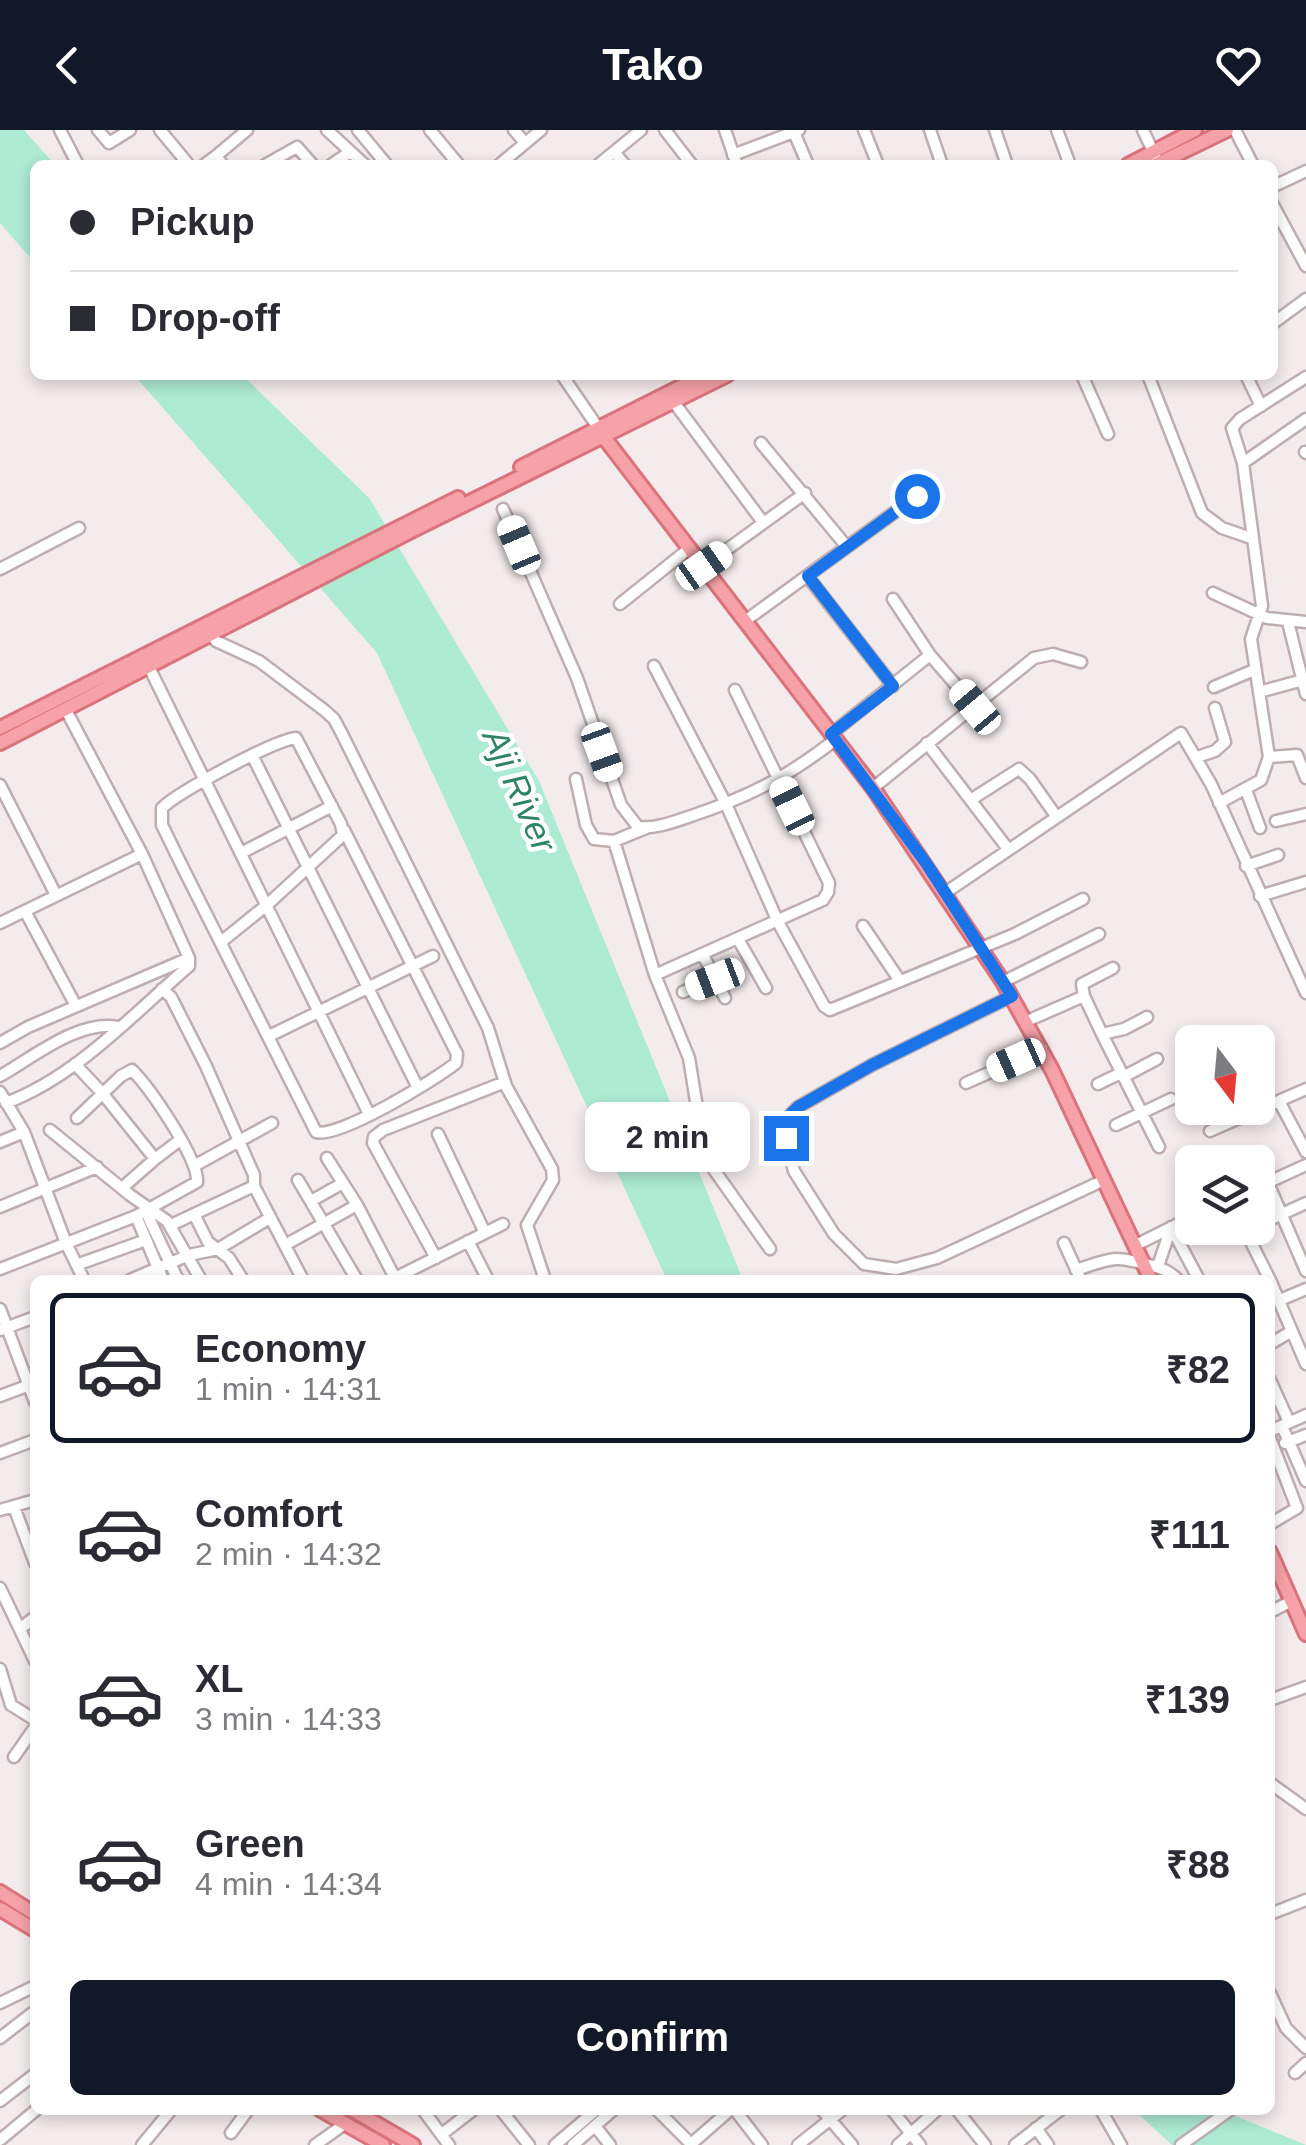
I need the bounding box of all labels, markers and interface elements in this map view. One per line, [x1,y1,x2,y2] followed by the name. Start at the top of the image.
[40,38,95,93] icon: back
[1211,38,1266,93] icon: heart
[602,39,704,90] text: Tako
[130,201,255,243] text: Pickup
[130,297,280,339] text: Drop-off
[895,474,940,519] route start
[493,512,545,578] car
[671,537,737,595] car
[944,674,1006,740] car
[578,719,626,785] car
[475,721,565,859] water label: Aji River
[765,772,819,840] car
[682,954,748,1004] car
[1175,1025,1275,1125] north arrow
[1175,1025,1275,1245] map controls
[982,1034,1050,1086] car
[586,1103,751,1173] callout: 2 min
[764,1116,809,1161] route end
[626,1119,709,1155] text: 2 min
[1175,1145,1275,1245] button: layers
[75,1323,165,1413] icon: car
[195,1328,366,1370] text: Economy
[1166,1349,1230,1391] text: ₹82
[195,1371,382,1407] text: 1 min · 14:31
[75,1488,165,1578] icon: car
[195,1493,343,1535] text: Comfort
[1149,1514,1230,1556] text: ₹111
[195,1536,382,1572] text: 2 min · 14:32
[75,1653,165,1743] icon: car
[195,1658,244,1700] text: XL
[1145,1679,1230,1721] text: ₹139
[195,1701,382,1737] text: 3 min · 14:33
[75,1818,165,1908] icon: car
[195,1823,305,1865] text: Green
[1166,1844,1230,1886] text: ₹88
[195,1866,382,1902] text: 4 min · 14:34
[70,1980,1235,2095] button: Confirm

